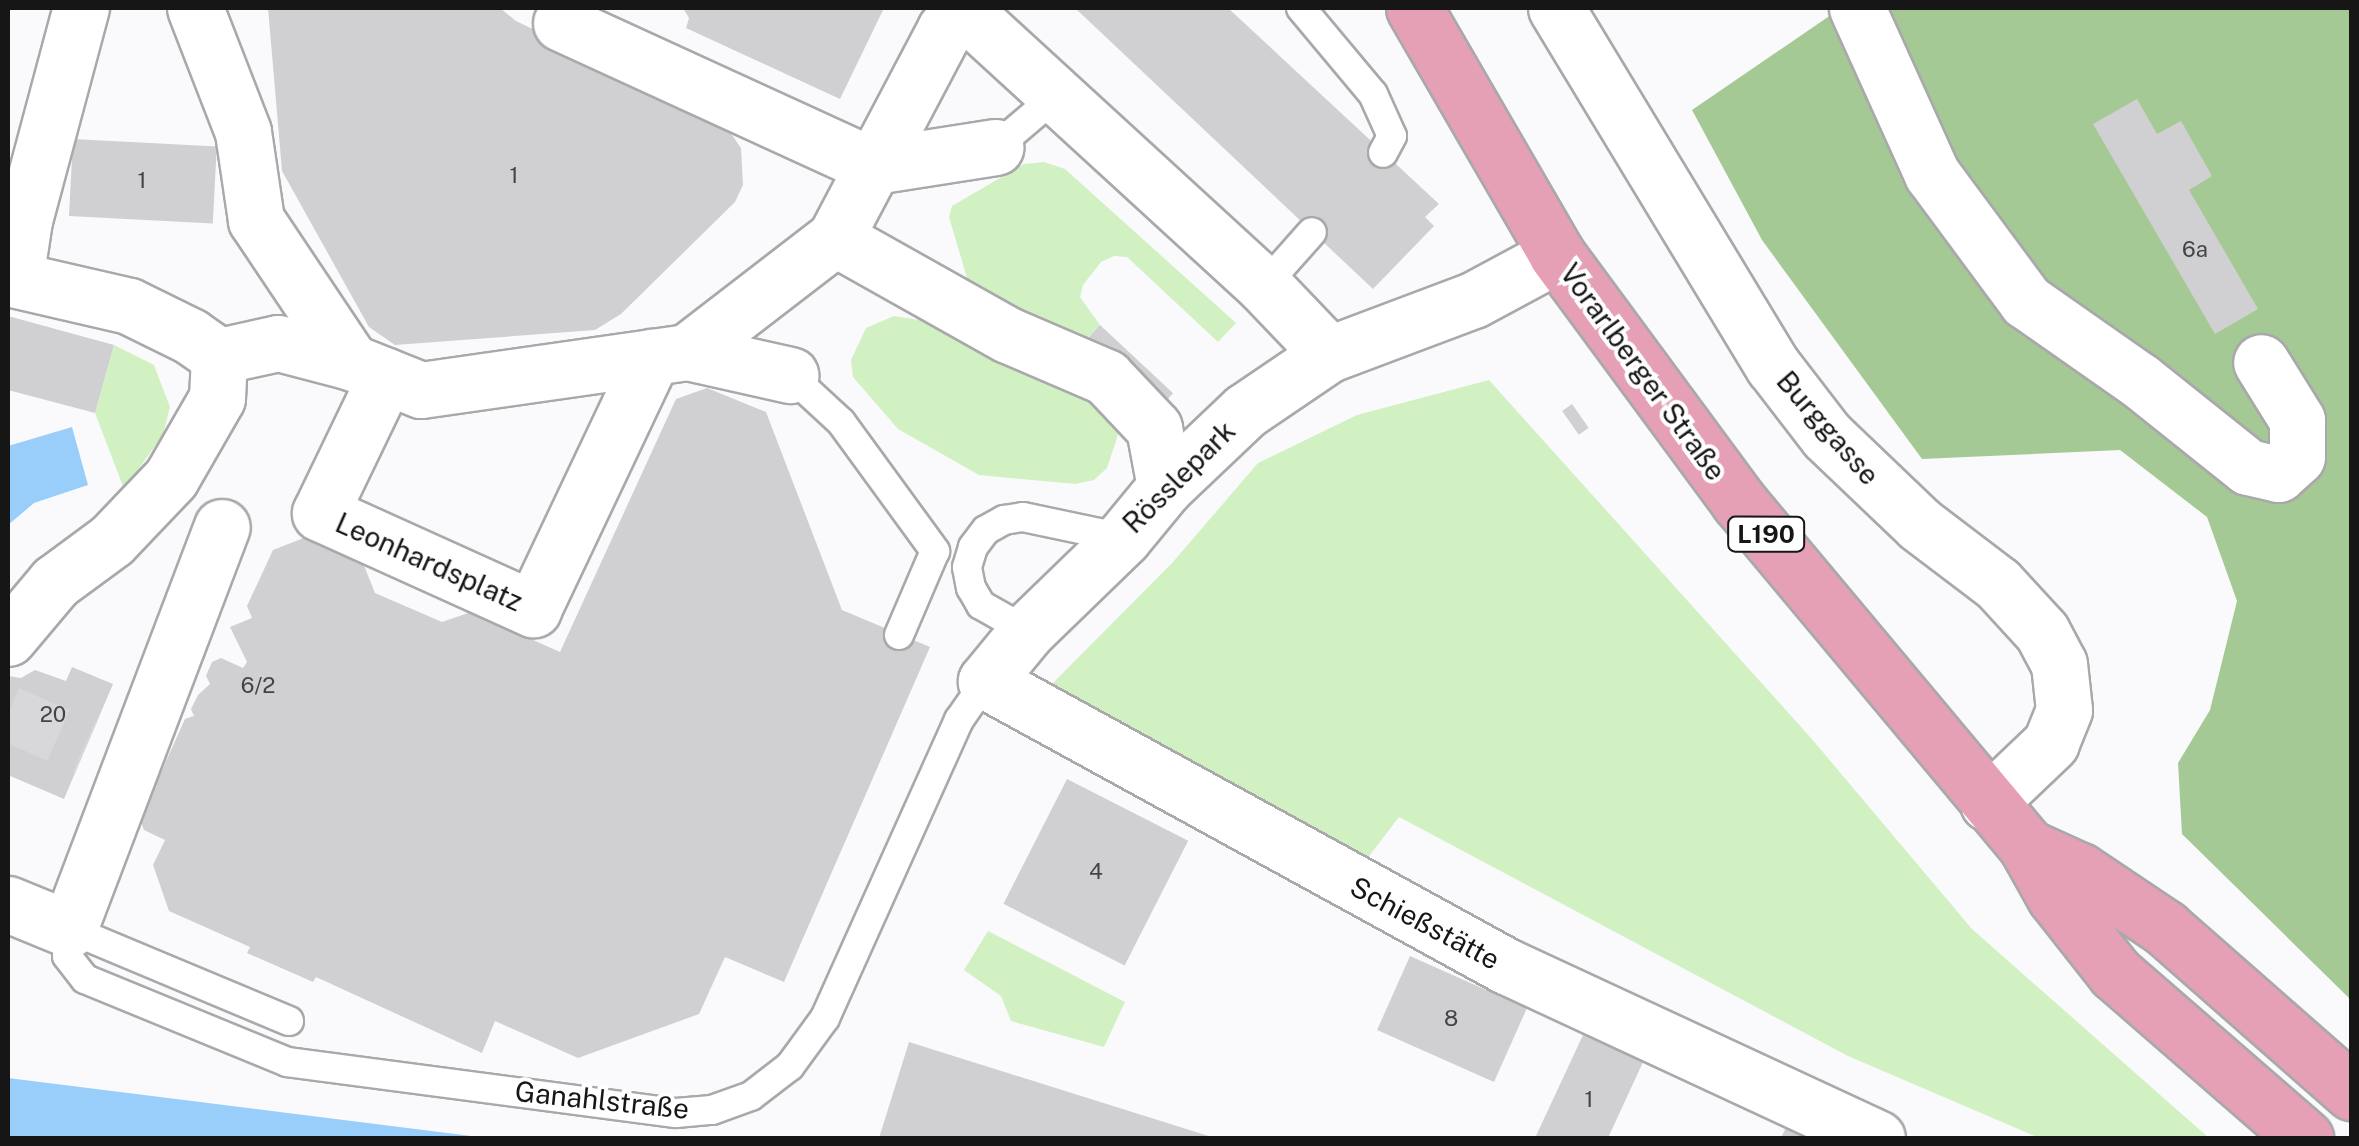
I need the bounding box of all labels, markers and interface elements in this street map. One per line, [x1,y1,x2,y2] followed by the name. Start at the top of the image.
[510,163,518,189] house number: 1
[138,168,146,194] house number: 1
[2182,237,2208,263] house number: 6a
[1553,257,1733,487] street label: Vorarlberger Straße
[1770,364,1886,492] street label: Burggasse
[1116,414,1242,540] street label: Rösslepark
[330,506,528,618] street label: Leonhardsplatz
[1726,514,1806,554] road number: L190
[241,673,275,699] house number: 6/2
[40,702,66,728] house number: 20
[1089,859,1103,885] house number: 4
[1344,870,1506,976] street label: Schießstätte
[1444,1006,1458,1032] house number: 8
[513,1074,691,1126] street label: Ganahlstraße
[1585,1087,1593,1113] house number: 1

